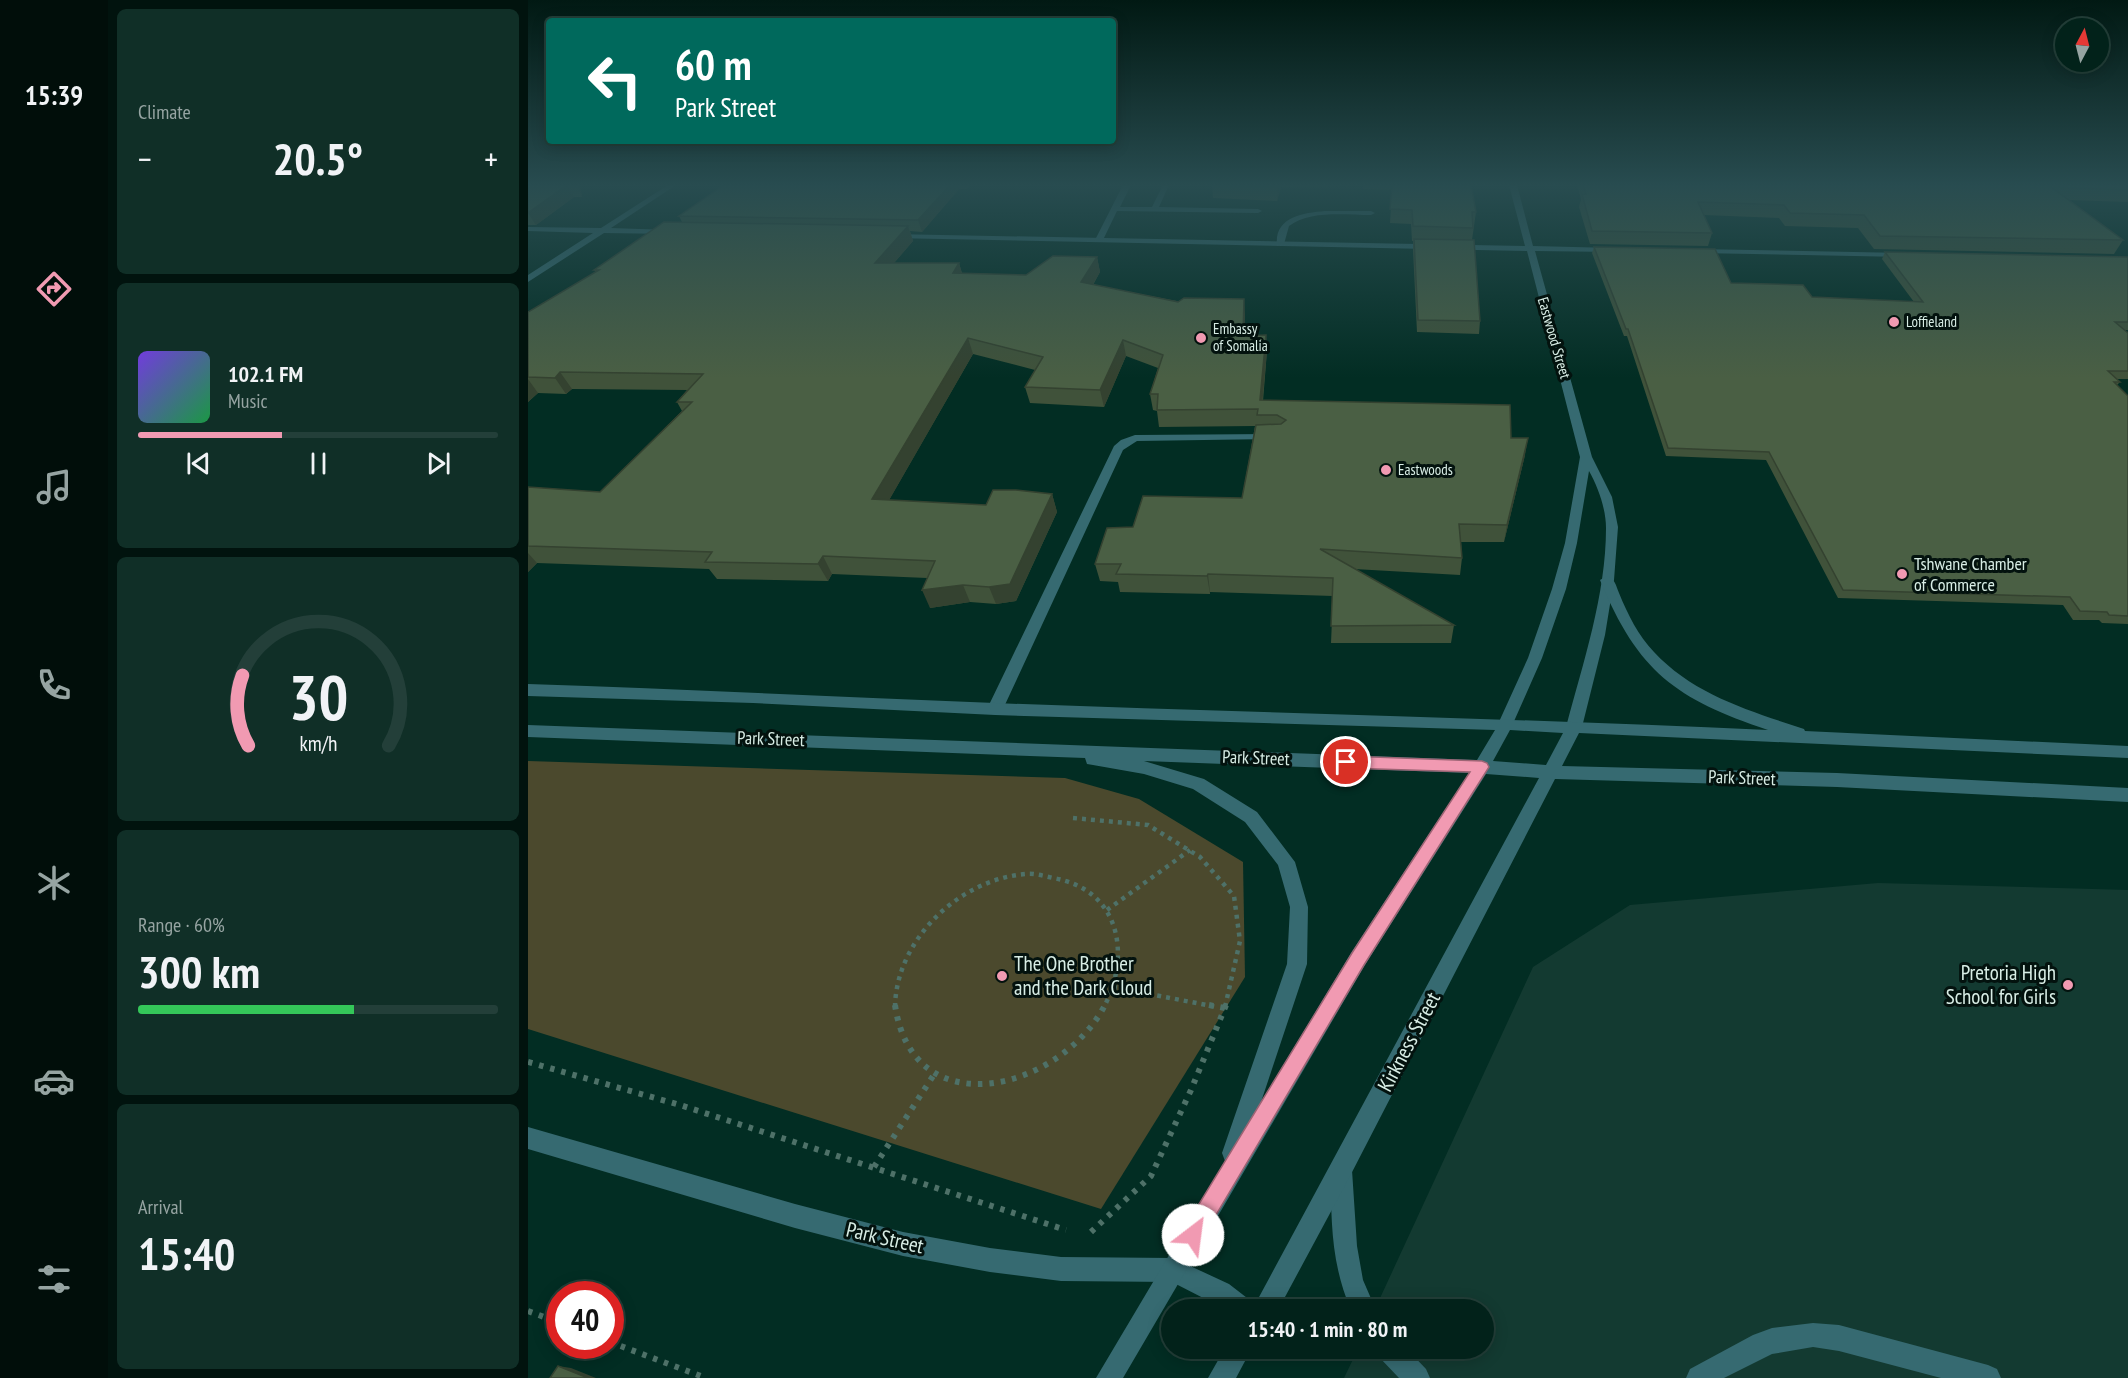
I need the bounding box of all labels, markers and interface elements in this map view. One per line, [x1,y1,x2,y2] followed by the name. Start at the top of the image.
[2055,18,2109,72] north arrow
[2055,18,2109,72] map controls
[675,37,752,92] text: 60 m
[576,42,654,120] icon: left
[25,78,83,112] text: 15:39
[675,90,776,124] text: Park Street
[138,99,191,125] text: Climate
[273,129,363,187] text: 20.5°
[138,137,152,180] text: −
[484,137,498,180] text: +
[33,268,75,310] icon: directions
[1534,295,1575,381] street label: Eastwood Street
[1906,312,1957,331] place label: Loffieland
[1887,315,1901,329] marker: Loffieland
[1213,319,1268,355] place label: Embassy of Somalia
[1194,331,1208,345] marker: Embassy of Somalia
[228,360,303,388] text: 102.1 FM
[228,388,268,414] text: Music
[182,447,215,480] icon: previous
[302,447,335,480] icon: pause
[422,447,455,480] icon: next
[1398,460,1453,479] place label: Eastwoods
[1379,463,1393,477] marker: Eastwoods
[33,466,75,508] icon: music
[1914,552,2027,596] place label: Tshwane Chamber of Commerce
[1895,567,1909,581] marker: Tshwane Chamber of Commerce
[288,656,348,737] text: 30
[33,664,75,706] icon: phone
[737,726,805,751] street label: Park Street
[299,729,337,757] text: km/h
[1320,736,1371,787] pin
[1222,745,1290,770] street label: Park Street
[1329,745,1362,778] icon: arrive
[1708,765,1776,790] street label: Park Street
[33,862,75,904] icon: climate
[138,912,225,938] text: Range · 60%
[138,942,260,1000] text: 300 km
[1014,950,1152,1001] place label: The One Brother and the Dark Cloud
[1946,959,2056,1010] place label: Pretoria High School for Girls
[995,969,1009,983] marker: The One Brother and the Dark Cloud
[2061,978,2075,992] marker: Pretoria High School for Girls
[1371,987,1446,1096] street label: Kirkness Street
[33,1060,75,1102] icon: car
[138,1194,183,1220] text: Arrival
[1161,1203,1225,1267] position arrow
[844,1216,927,1260] street label: Park Street
[138,1224,235,1282] text: 15:40
[33,1258,75,1300] icon: filters
[546,1281,624,1359] speed limit sign: 40
[1248,1315,1407,1343] text: 15:40 · 1 min · 80 m

